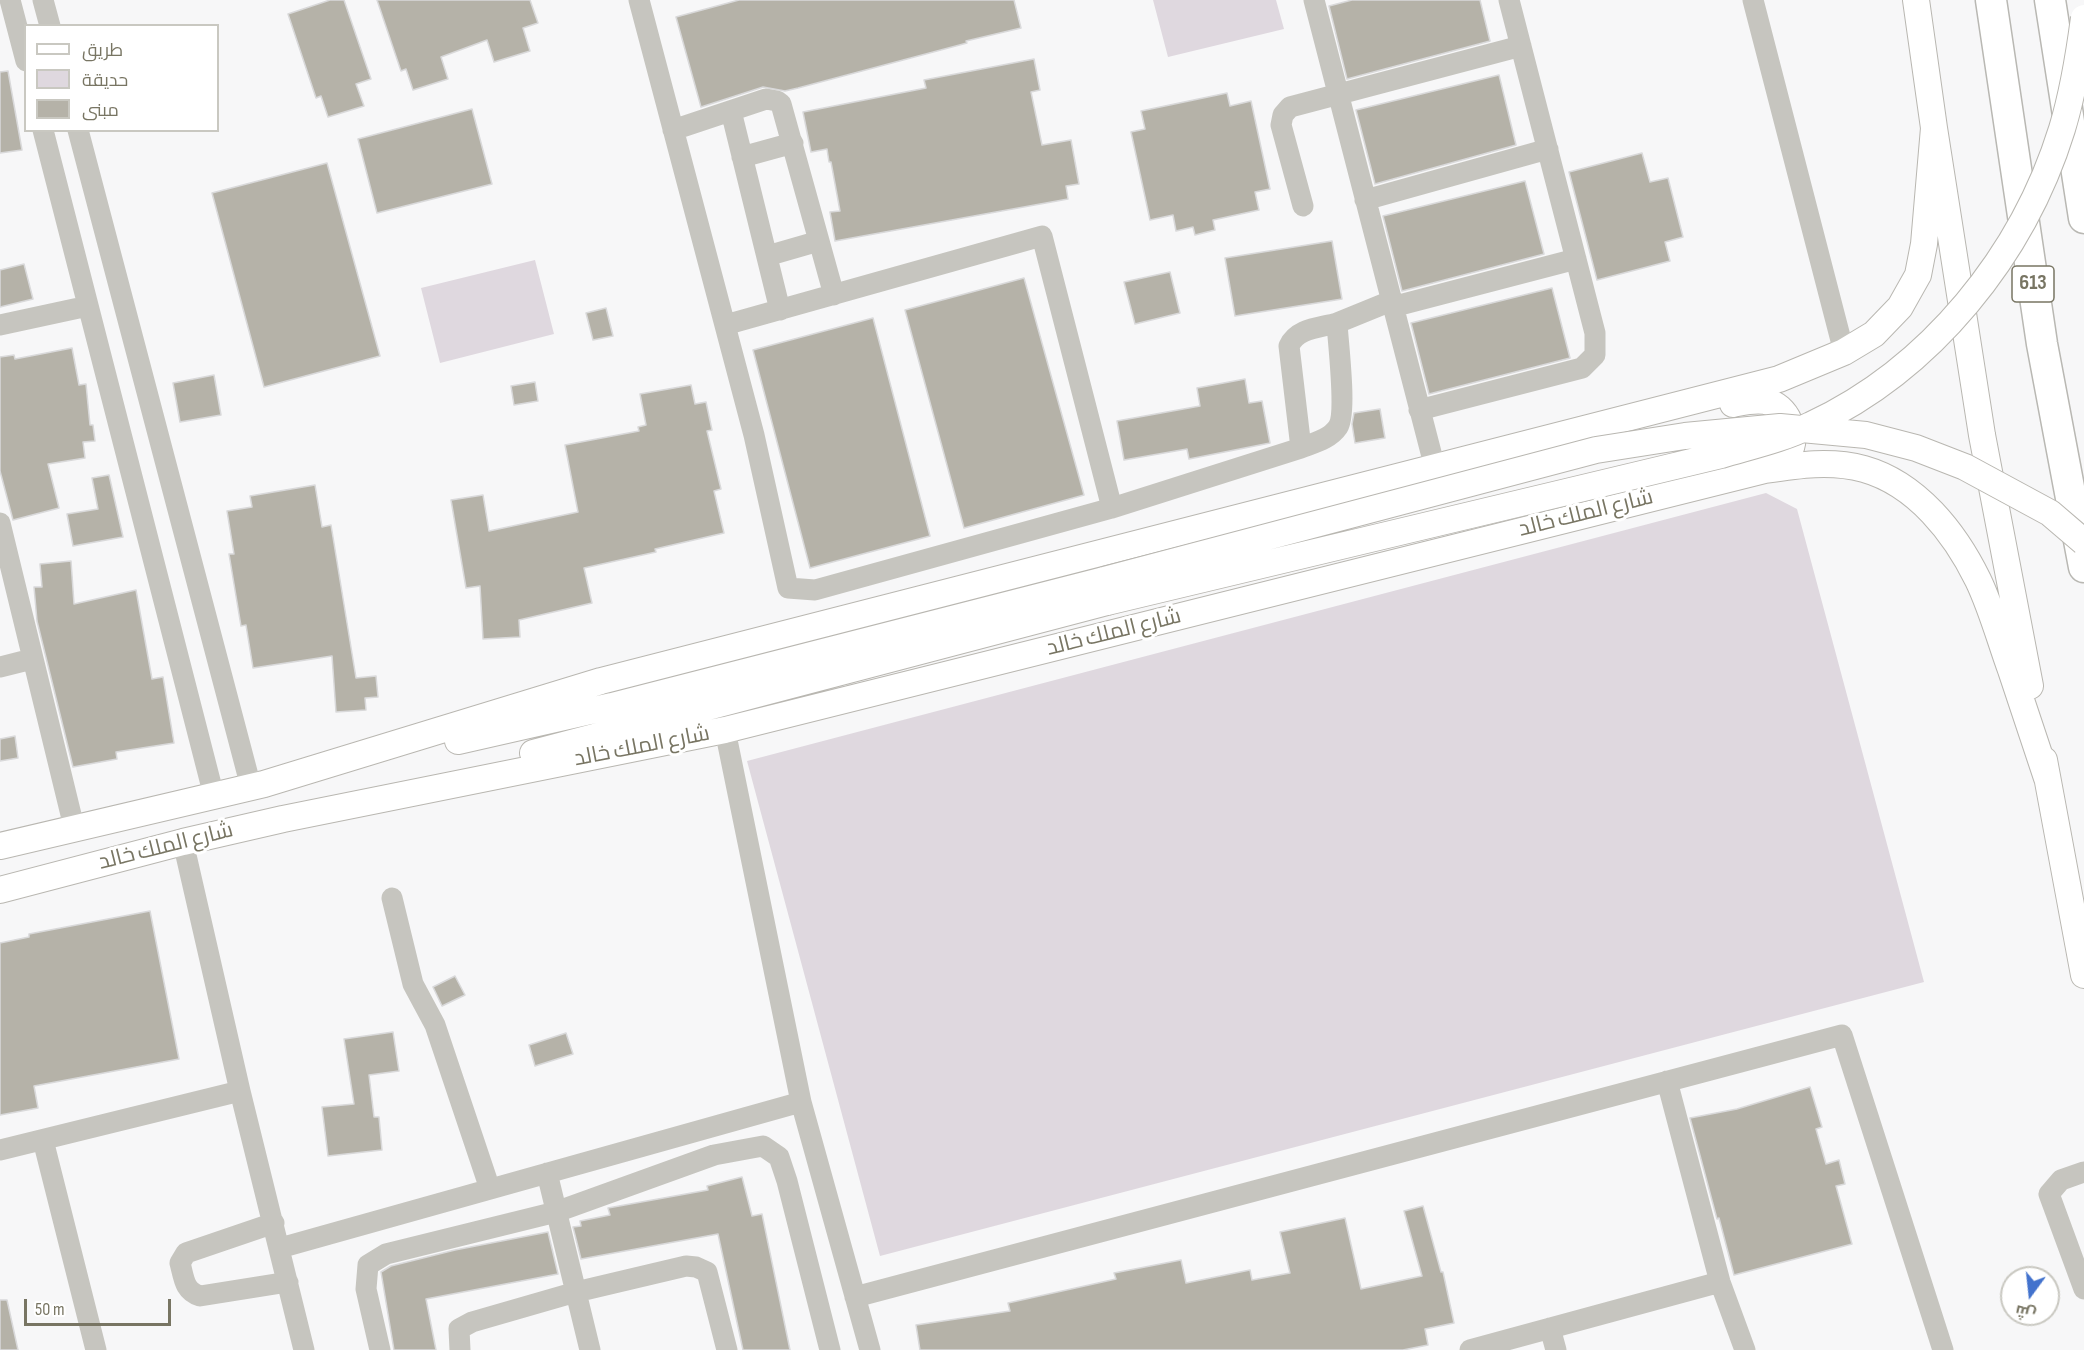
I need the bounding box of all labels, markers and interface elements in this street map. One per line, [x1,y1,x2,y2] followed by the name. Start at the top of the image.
[24,24,219,132] legend
[82,40,123,61] text: طريق
[82,70,128,91] text: حديقة
[82,100,119,121] text: مبنى
[2012,266,2054,302] road number: 613
[1516,485,1656,543] street label: شارع الملك خالد
[1044,604,1184,662] street label: شارع الملك خالد
[572,721,712,773] street label: شارع الملك خالد
[96,818,236,876] street label: شارع الملك خالد
[2000,1266,2060,1326] north arrow
[27,1287,174,1325] scale bar
[35,1299,65,1320] text: 50 m
[2013,1300,2038,1324] text: ش

